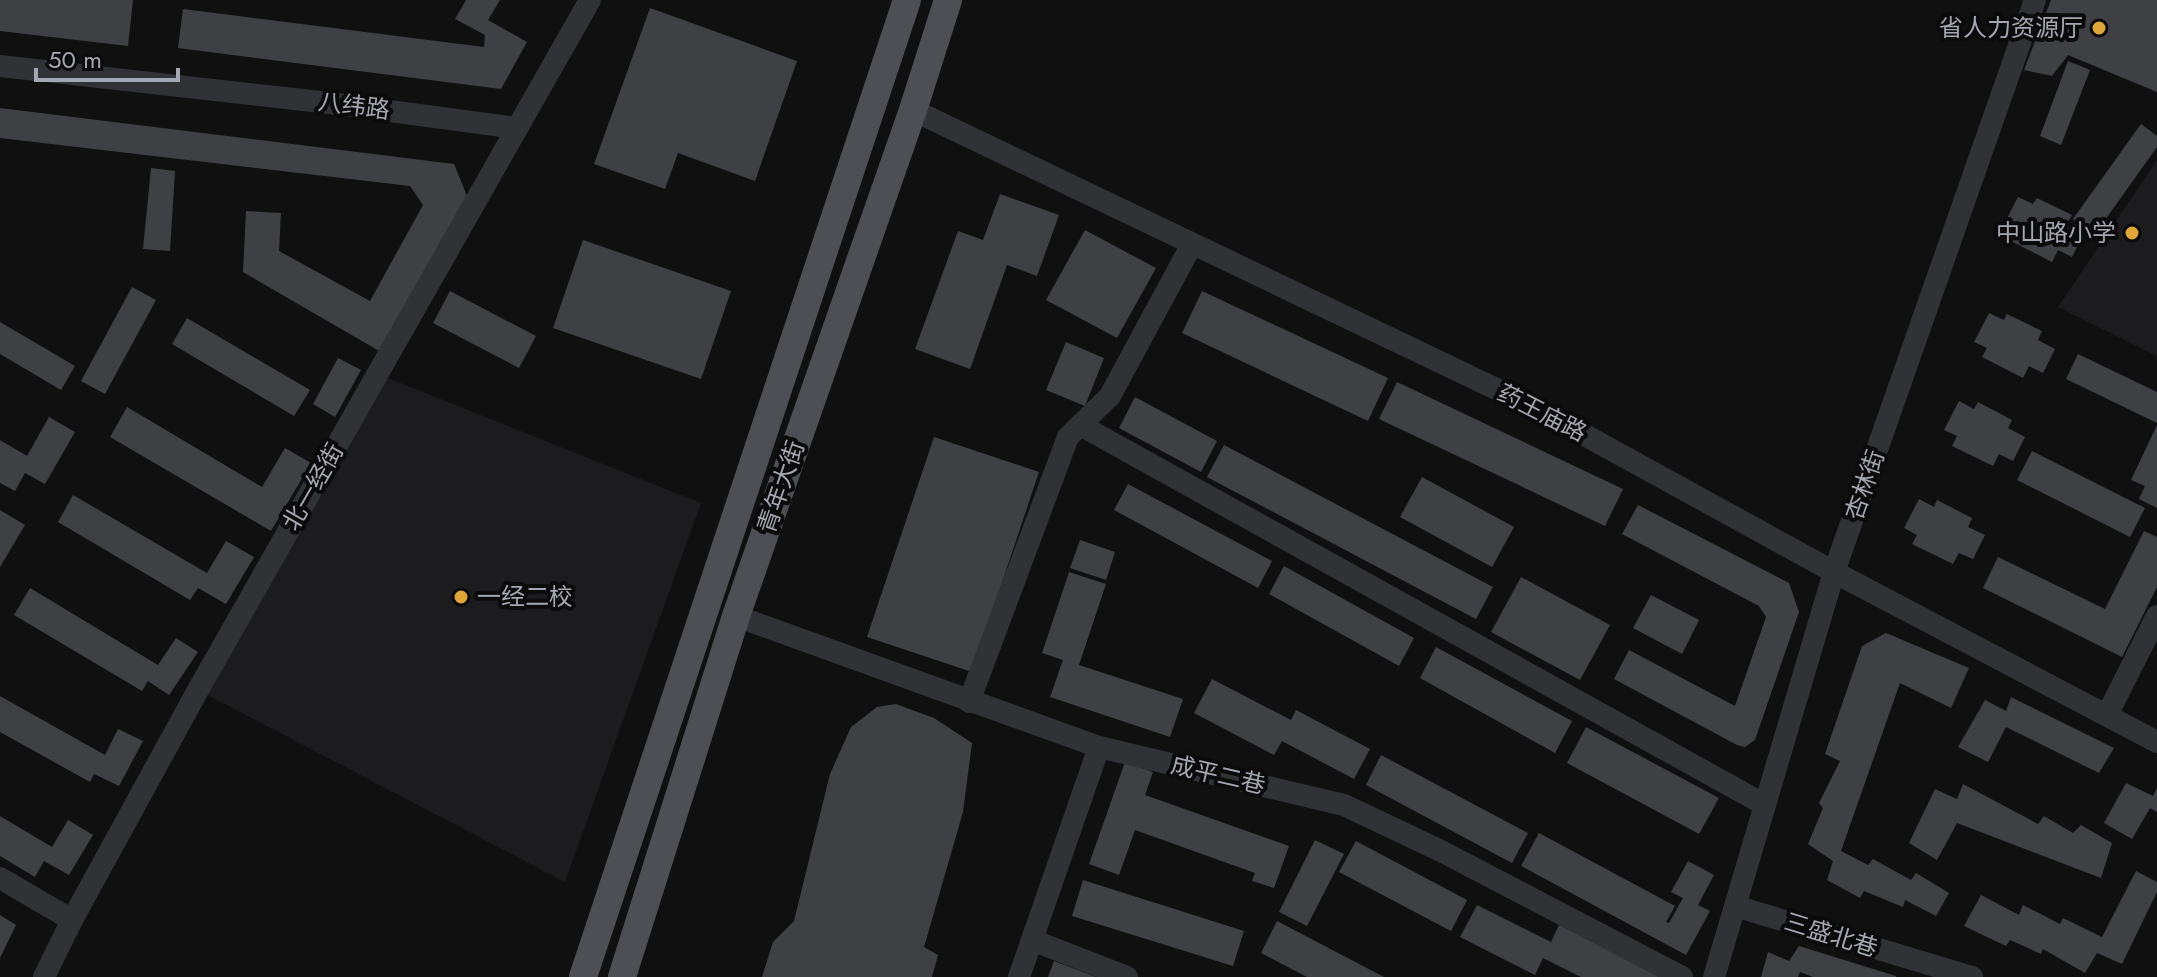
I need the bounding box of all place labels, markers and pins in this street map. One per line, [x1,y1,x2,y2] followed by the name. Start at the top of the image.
[1939,10,2083,45] place label: 省人力资源厅
[2090,19,2108,37] marker: 省人力资源厅
[1996,215,2116,250] place label: 中山路小学
[2123,224,2141,242] marker: 中山路小学
[477,579,573,614] place label: 一经二校
[452,588,470,606] marker: 一经二校

